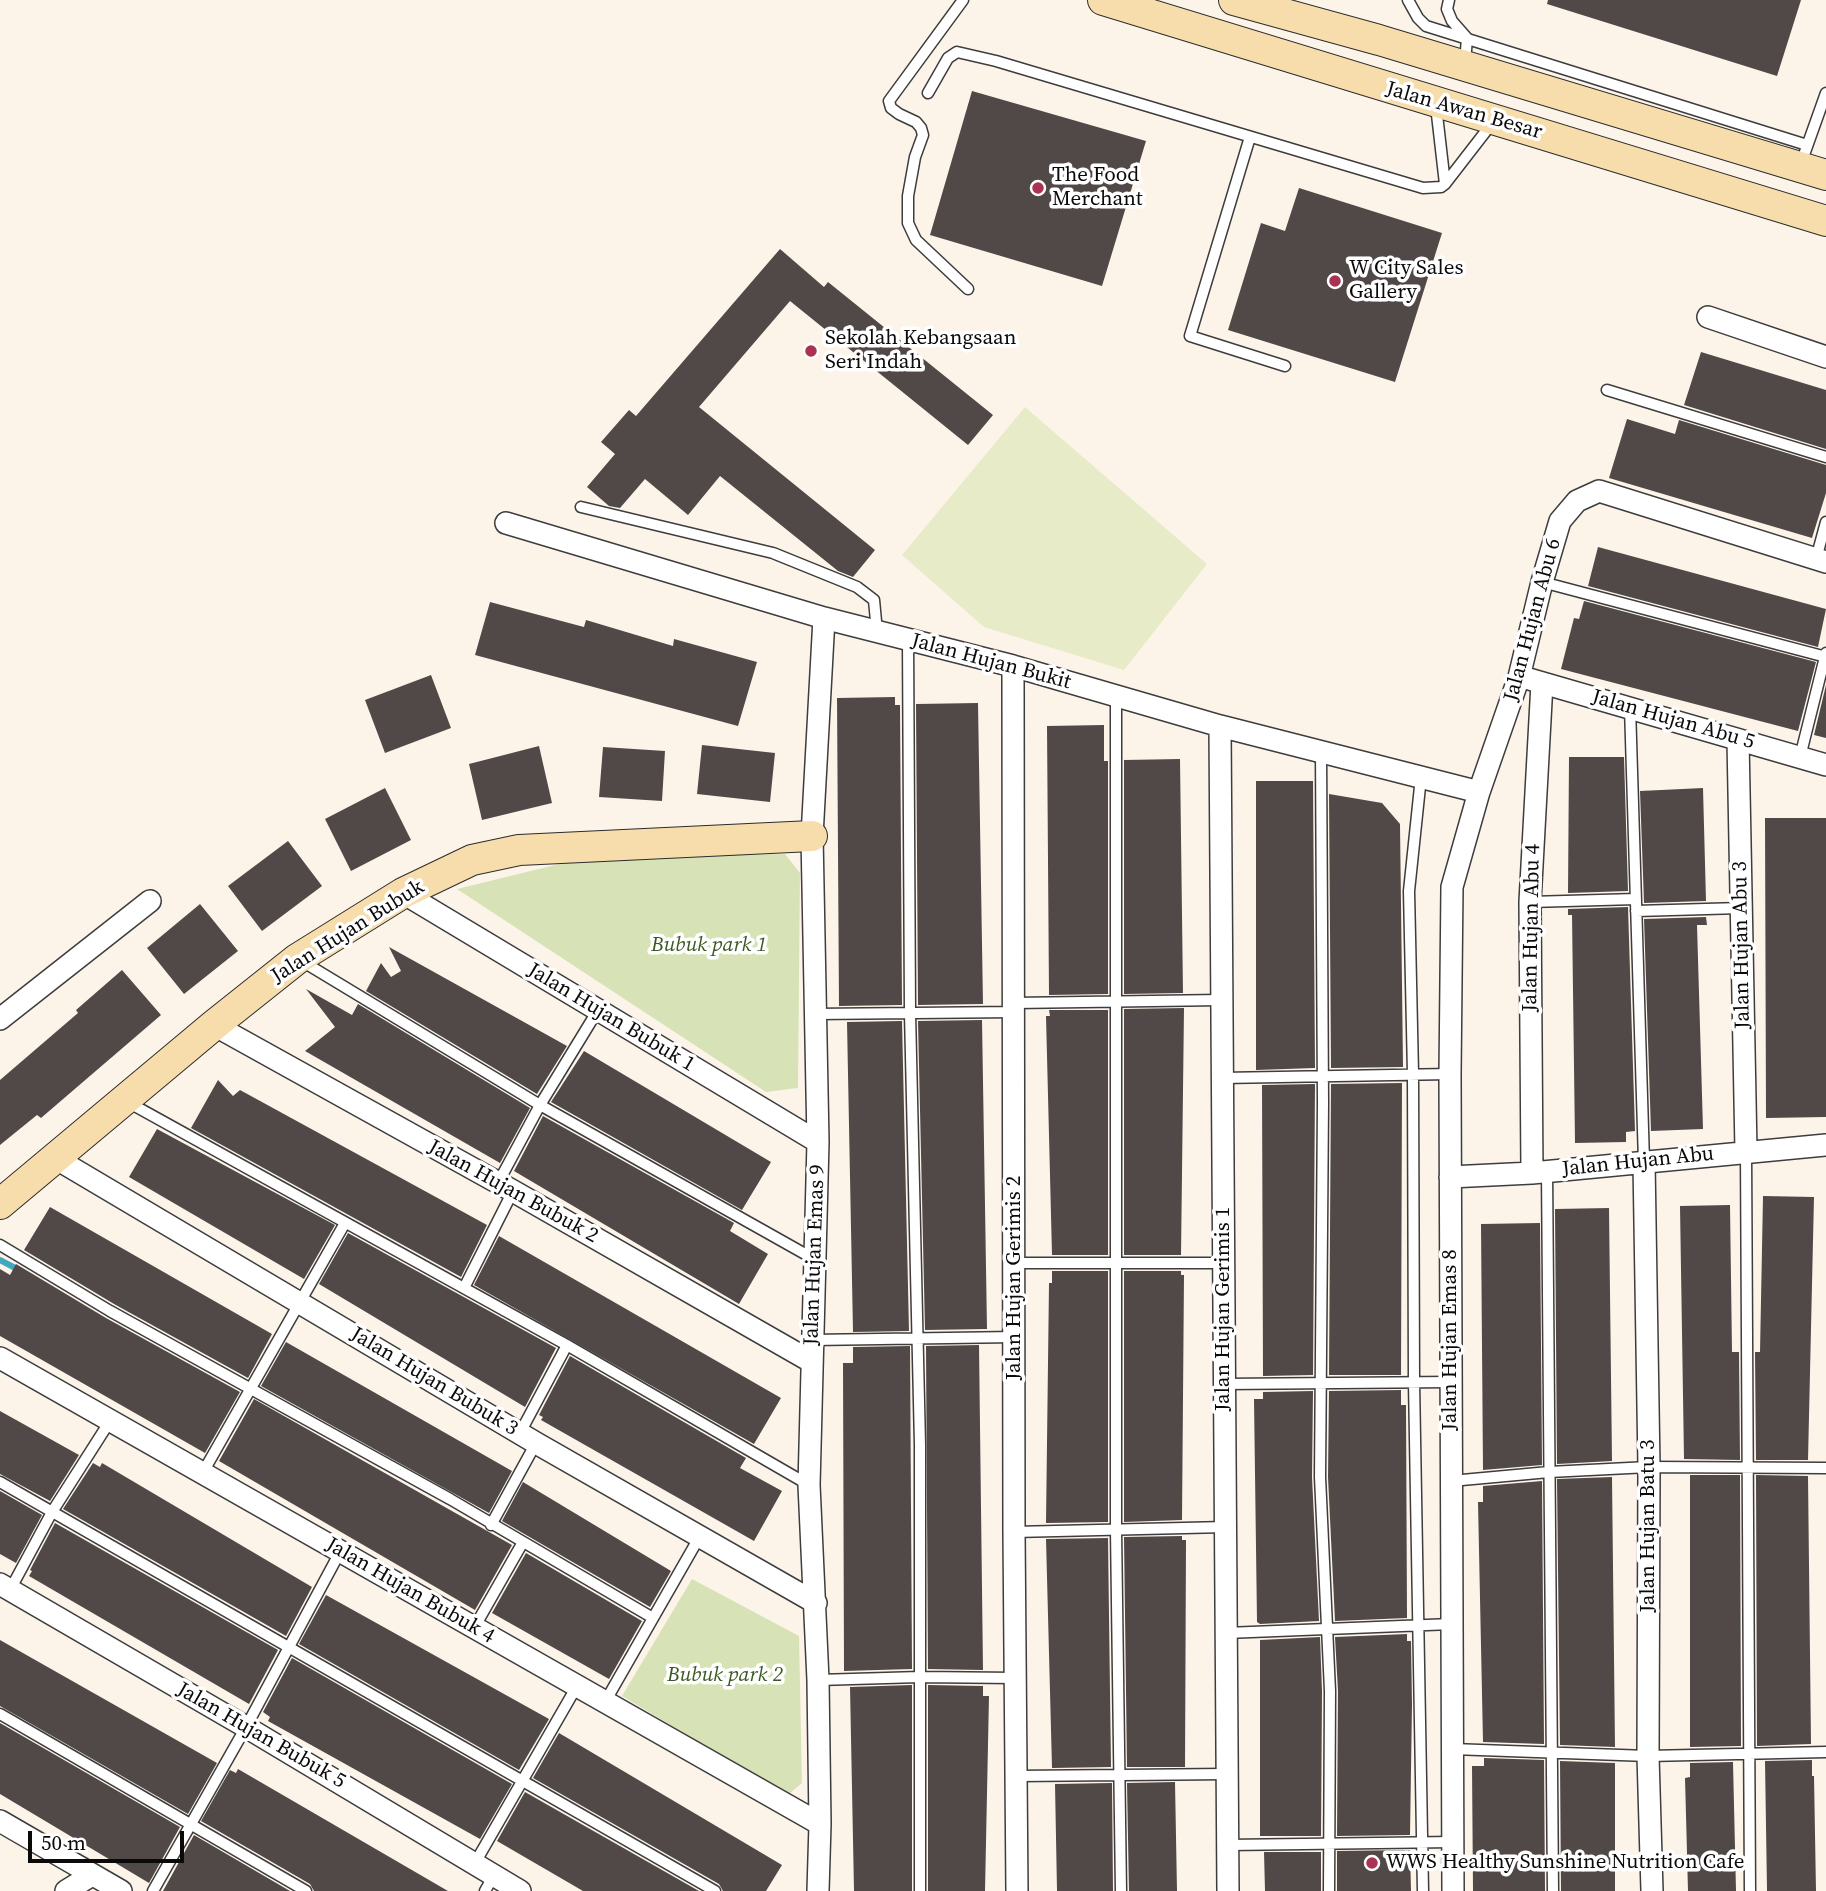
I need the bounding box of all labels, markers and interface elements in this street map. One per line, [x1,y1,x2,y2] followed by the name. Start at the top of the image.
[1383,77,1545,145] street label: Jalan Awan Besar
[1052,163,1143,213] place label: The Food Merchant
[1030,180,1046,196] marker: The Food Merchant
[1349,256,1464,306] place label: W City Sales Gallery
[1327,273,1343,289] marker: W City Sales Gallery
[825,326,1016,376] place label: Sekolah Kebangsaan Seri Indah
[803,343,819,359] marker: Sekolah Kebangsaan Seri Indah
[1499,536,1567,704] street label: Jalan Hujan Abu 6
[908,629,1074,695] street label: Jalan Hujan Bukit
[1589,685,1757,755] street label: Jalan Hujan Abu 5
[1518,844,1546,1012] street label: Jalan Hujan Abu 4
[1728,861,1756,1029] street label: Jalan Hujan Abu 3
[267,875,429,989] street label: Jalan Hujan Bubuk
[651,933,767,959] park label: Bubuk park 1
[523,958,699,1078] street label: Jalan Hujan Bubuk 1
[424,1135,602,1249] street label: Jalan Hujan Bubuk 2
[1561,1141,1715,1183] street label: Jalan Hujan Abu
[799,1164,831,1346] street label: Jalan Hujan Emas 9
[1002,1176,1028,1380] street label: Jalan Hujan Gerimis 2
[1211,1207,1237,1411] street label: Jalan Hujan Gerimis 1
[1438,1249,1464,1431] street label: Jalan Hujan Emas 8
[346,1322,522,1442] street label: Jalan Hujan Bubuk 3
[1636,1440,1662,1612] street label: Jalan Hujan Batu 3
[321,1532,499,1650] street label: Jalan Hujan Bubuk 4
[667,1663,783,1689] park label: Bubuk park 2
[172,1677,350,1795] street label: Jalan Hujan Bubuk 5
[32,1818,187,1862] scale bar
[41,1828,86,1857] text: 50 m
[1386,1850,1744,1876] place label: WWS Healthy Sunshine Nutrition Cafe
[1364,1855,1380,1871] marker: WWS Healthy Sunshine Nutrition Cafe

